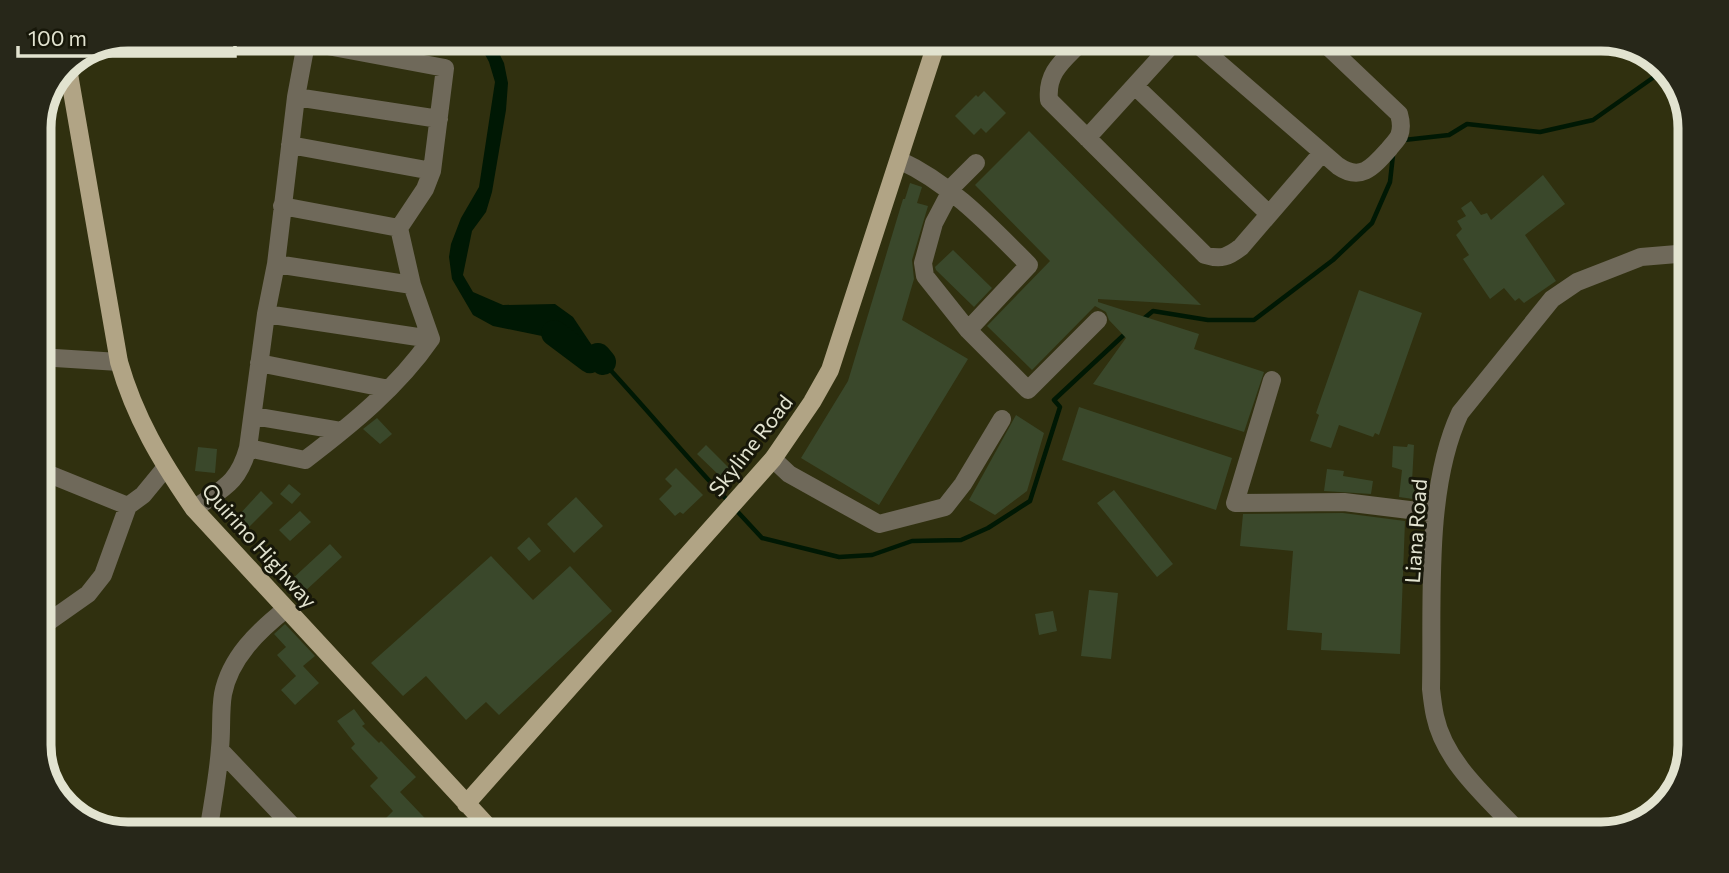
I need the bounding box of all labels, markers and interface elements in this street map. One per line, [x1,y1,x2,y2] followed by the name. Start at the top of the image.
[18,14,234,58] scale bar
[28,25,87,50] text: 100 m
[703,389,797,501] street label: Skyline Road
[197,477,323,613] street label: Quirino Highway
[1399,478,1431,584] street label: Liana Road

